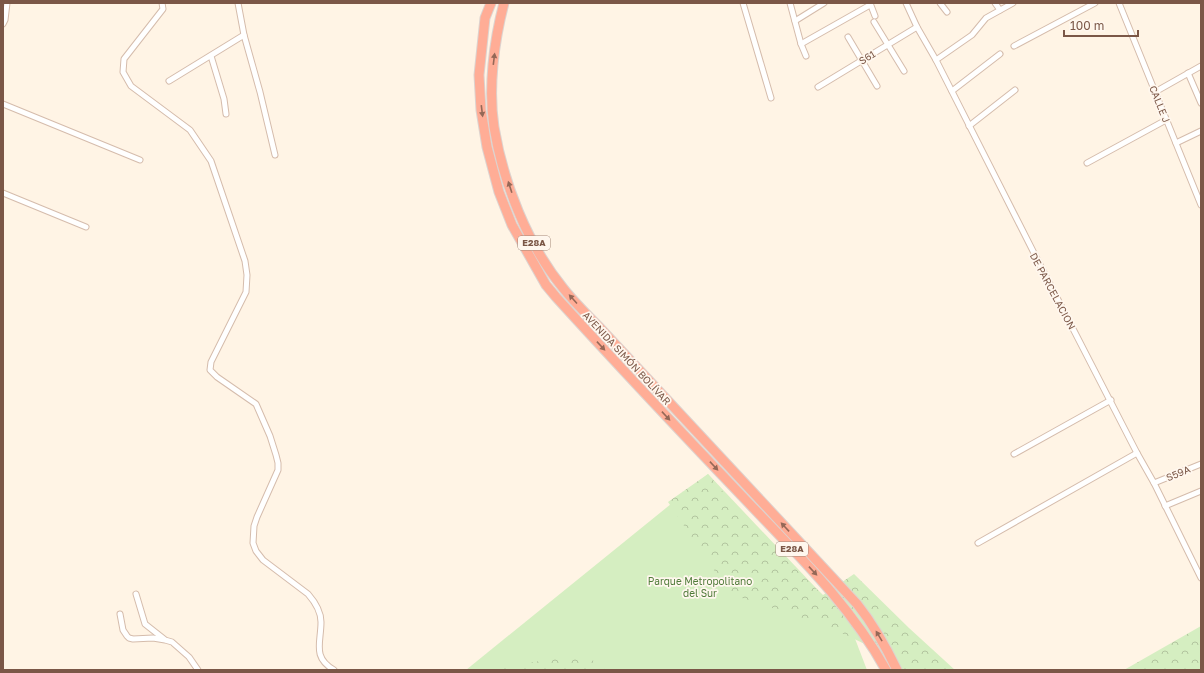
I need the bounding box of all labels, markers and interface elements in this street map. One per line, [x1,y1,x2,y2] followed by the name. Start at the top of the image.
[1064,12,1138,38] scale bar
[1070,18,1104,33] text: 100 m
[856,47,878,67] street label: S61
[491,53,497,66] one-way arrow
[1147,84,1173,124] street label: CALLE J
[478,105,485,117] one-way arrow
[506,181,512,193] one-way arrow
[518,236,550,250] road number: E28A
[1028,251,1078,331] street label: DE PARCELACION
[569,294,578,305] one-way arrow
[581,309,674,407] street label: AVENIDA SIMÓN BOLÍVAR
[596,341,605,351] one-way arrow
[661,410,670,421] one-way arrow
[709,461,719,471] one-way arrow
[1164,462,1192,483] street label: S59A
[781,521,790,532] one-way arrow
[776,542,808,556] road number: E28A
[808,566,817,576] one-way arrow
[648,575,752,599] park label: Parque Metropolitano del Sur
[875,630,882,642] one-way arrow

